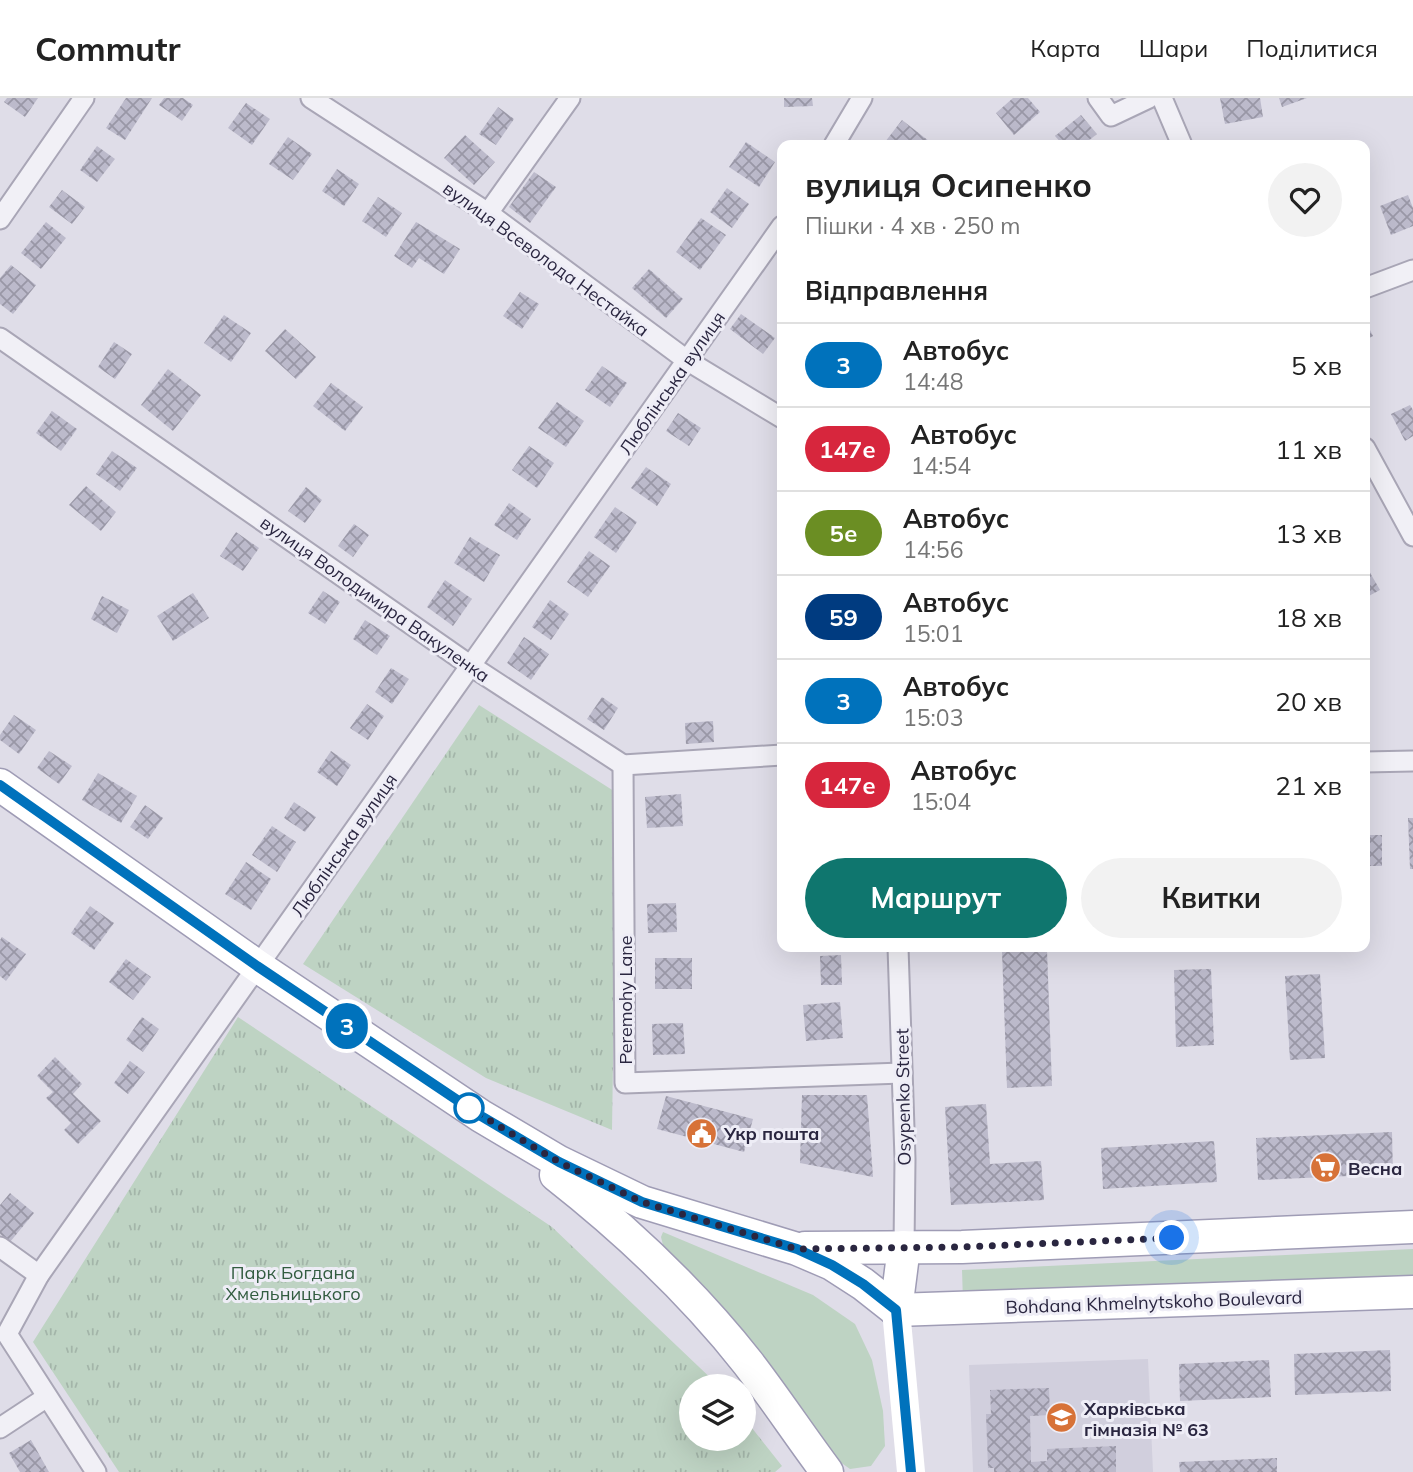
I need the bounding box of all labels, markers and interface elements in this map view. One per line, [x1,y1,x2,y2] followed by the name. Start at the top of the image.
[35,28,180,69] text: Commutr
[1030,33,1101,63] text: Карта
[1139,33,1208,63] text: Шари
[1246,33,1378,63] text: Поділитися
[1268,163,1342,237] button: heart
[805,164,1092,205] text: вулиця Осипенко
[439,177,653,341] street label: вулиця Всеволода Нестайка
[805,211,1021,240] text: Пішки · 4 хв · 250 m
[805,274,988,307] text: Відправлення
[614,307,730,459] street label: Люблінська вулиця
[903,334,1009,367] text: Автобус
[1291,349,1342,382] text: 5 хв
[836,350,851,380] text: 3
[903,367,963,396] text: 14:48
[911,418,1017,451] text: Автобус
[1275,433,1342,466] text: 11 хв
[819,434,876,464] text: 147е
[911,451,971,480] text: 14:54
[903,502,1009,535] text: Автобус
[256,511,494,687] street label: вулиця Володимира Вакуленка
[1275,517,1342,550] text: 13 хв
[830,518,857,548] text: 5е
[903,535,963,564] text: 14:56
[903,586,1009,619] text: Автобус
[1275,601,1342,634] text: 18 хв
[829,602,858,632] text: 59
[903,619,963,648] text: 15:01
[903,670,1009,703] text: Автобус
[1275,685,1342,718] text: 20 хв
[836,686,851,716] text: 3
[903,703,963,732] text: 15:03
[911,754,1017,787] text: Автобус
[286,769,402,921] street label: Люблінська вулиця
[1275,769,1342,802] text: 21 хв
[819,770,876,800] text: 147е
[911,787,971,816] text: 15:04
[805,858,1067,938] button: Маршрут
[1081,858,1342,938] button: Квитки
[614,935,637,1065] street label: Peremohy Lane
[324,1003,370,1049] line badge: 3
[340,1011,354,1041] text: 3
[890,1028,916,1166] street label: Osypenko Street
[454,1093,484,1123] unlabelled marker
[684,1116,718,1150] public building icon: Укр пошта
[723,1122,819,1145] place label: Укр пошта
[1308,1151,1342,1185] supermarket icon: Весна
[1348,1157,1402,1180] place label: Весна
[1154,1220,1189,1255] your location
[225,1261,361,1305] park label: Парк Богдана Хмельницького
[1005,1285,1303,1319] street label: Bohdana Khmelnytskoho Boulevard
[679,1374,756,1451] map controls
[679,1374,756,1451] button: layers
[1083,1397,1209,1441] place label: Харківська гімназія № 63
[1044,1401,1078,1435] school or university icon: Харківська гімназія № 63

